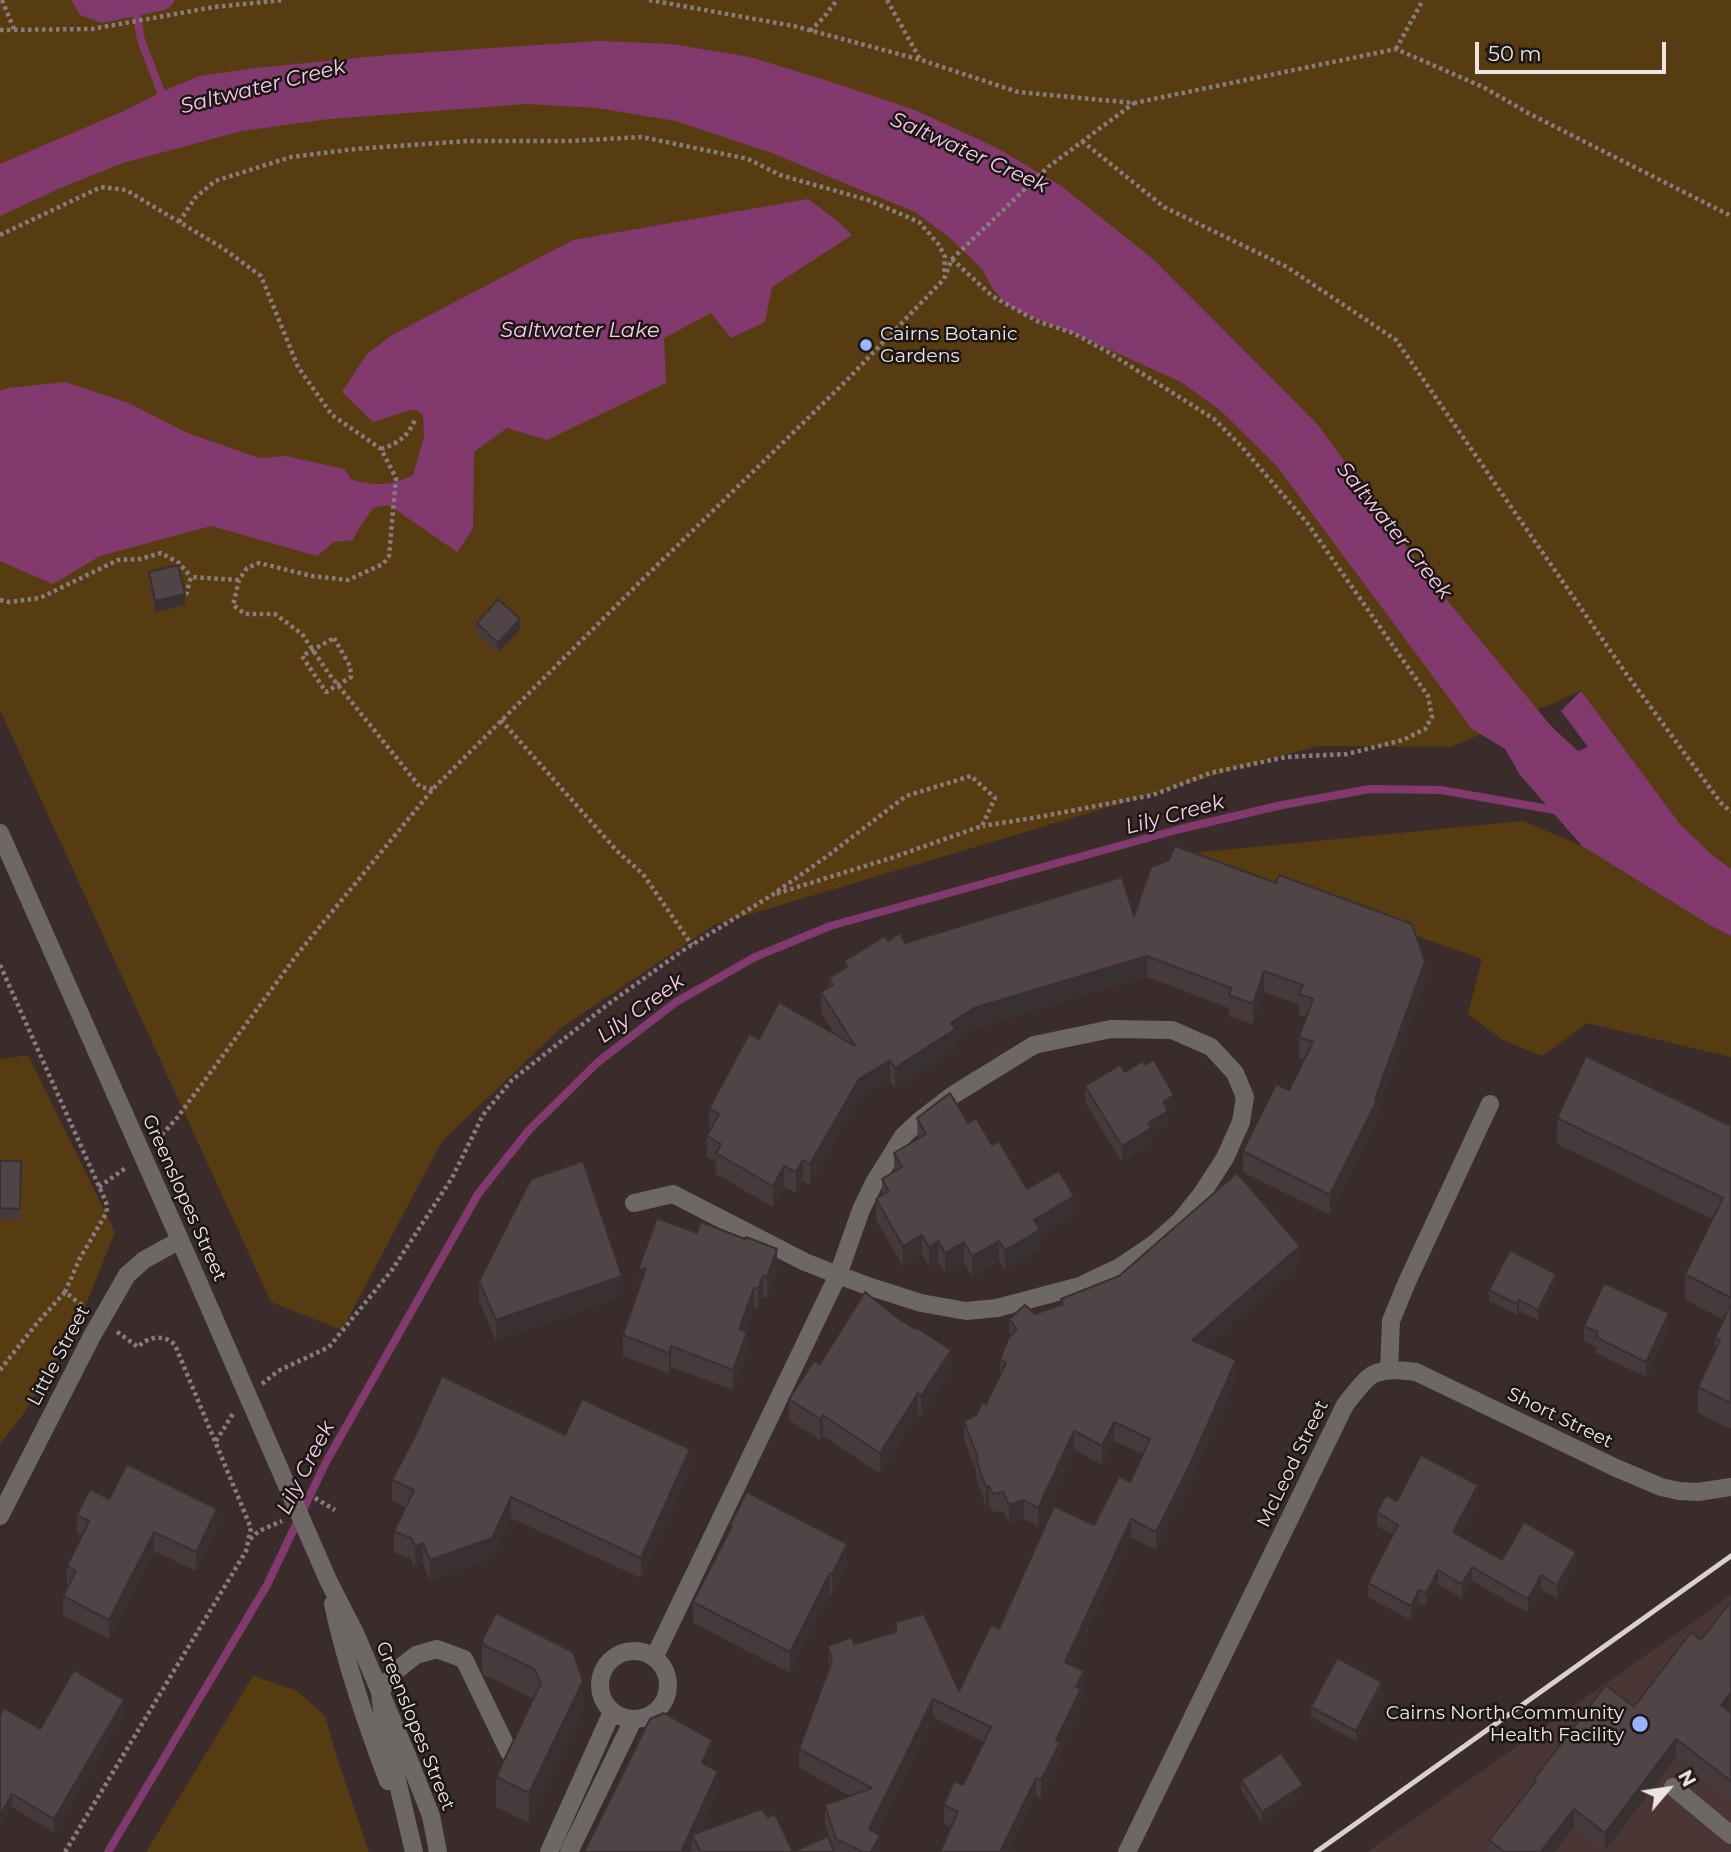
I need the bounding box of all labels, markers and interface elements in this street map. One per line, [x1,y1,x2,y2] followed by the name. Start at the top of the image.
[1479,28,1670,72] scale bar
[1488,41,1542,66] text: 50 m
[178,54,348,120] water label: Saltwater Creek
[887,107,1051,199] water label: Saltwater Creek
[500,318,660,344] water label: Saltwater Lake
[880,323,1018,367] place label: Cairns Botanic Gardens
[858,337,874,353] marker: Cairns Botanic Gardens
[1331,457,1457,605] water label: Saltwater Creek
[1123,790,1227,840] water label: Lily Creek
[593,969,689,1049] water label: Lily Creek
[137,1111,231,1285] street label: Greenslopes Street
[23,1302,95,1410] street label: Little Street
[1504,1383,1616,1453] street label: Short Street
[1252,1397,1334,1531] street label: McLeod Street
[272,1417,340,1519] water label: Lily Creek
[371,1638,459,1814] street label: Greenslopes Street
[1386,1702,1624,1746] place label: Cairns North Community Health Facility
[1630,1714,1650,1734] marker: Cairns North Community Health Facility
[1633,1754,1703,1824] north arrow
[1673,1766,1701,1791] text: N

